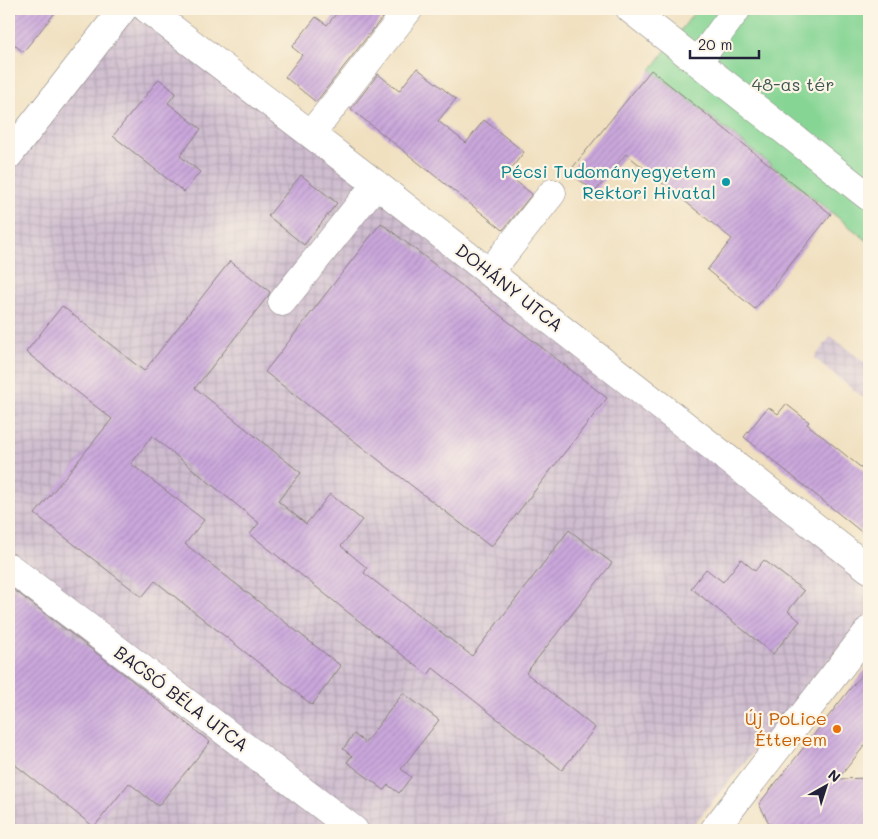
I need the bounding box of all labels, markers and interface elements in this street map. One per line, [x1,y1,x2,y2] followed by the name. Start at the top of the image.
[690,28,759,60] scale bar
[698,34,732,54] text: 20 m
[752,72,834,96] park label: 48-as tér
[501,159,716,204] place label: Pécsi Tudományegyetem Rektori Hivatal
[720,176,732,188] marker: Pécsi Tudományegyetem Rektori Hivatal
[451,238,568,337] street label: DOHÁNY UTCA
[110,640,254,757] street label: BACSÓ BÉLA UTCA
[745,706,827,751] place label: Új PoLice Étterem
[831,723,843,735] marker: Új PoLice Étterem
[800,762,850,812] north arrow
[824,765,845,786] text: N

